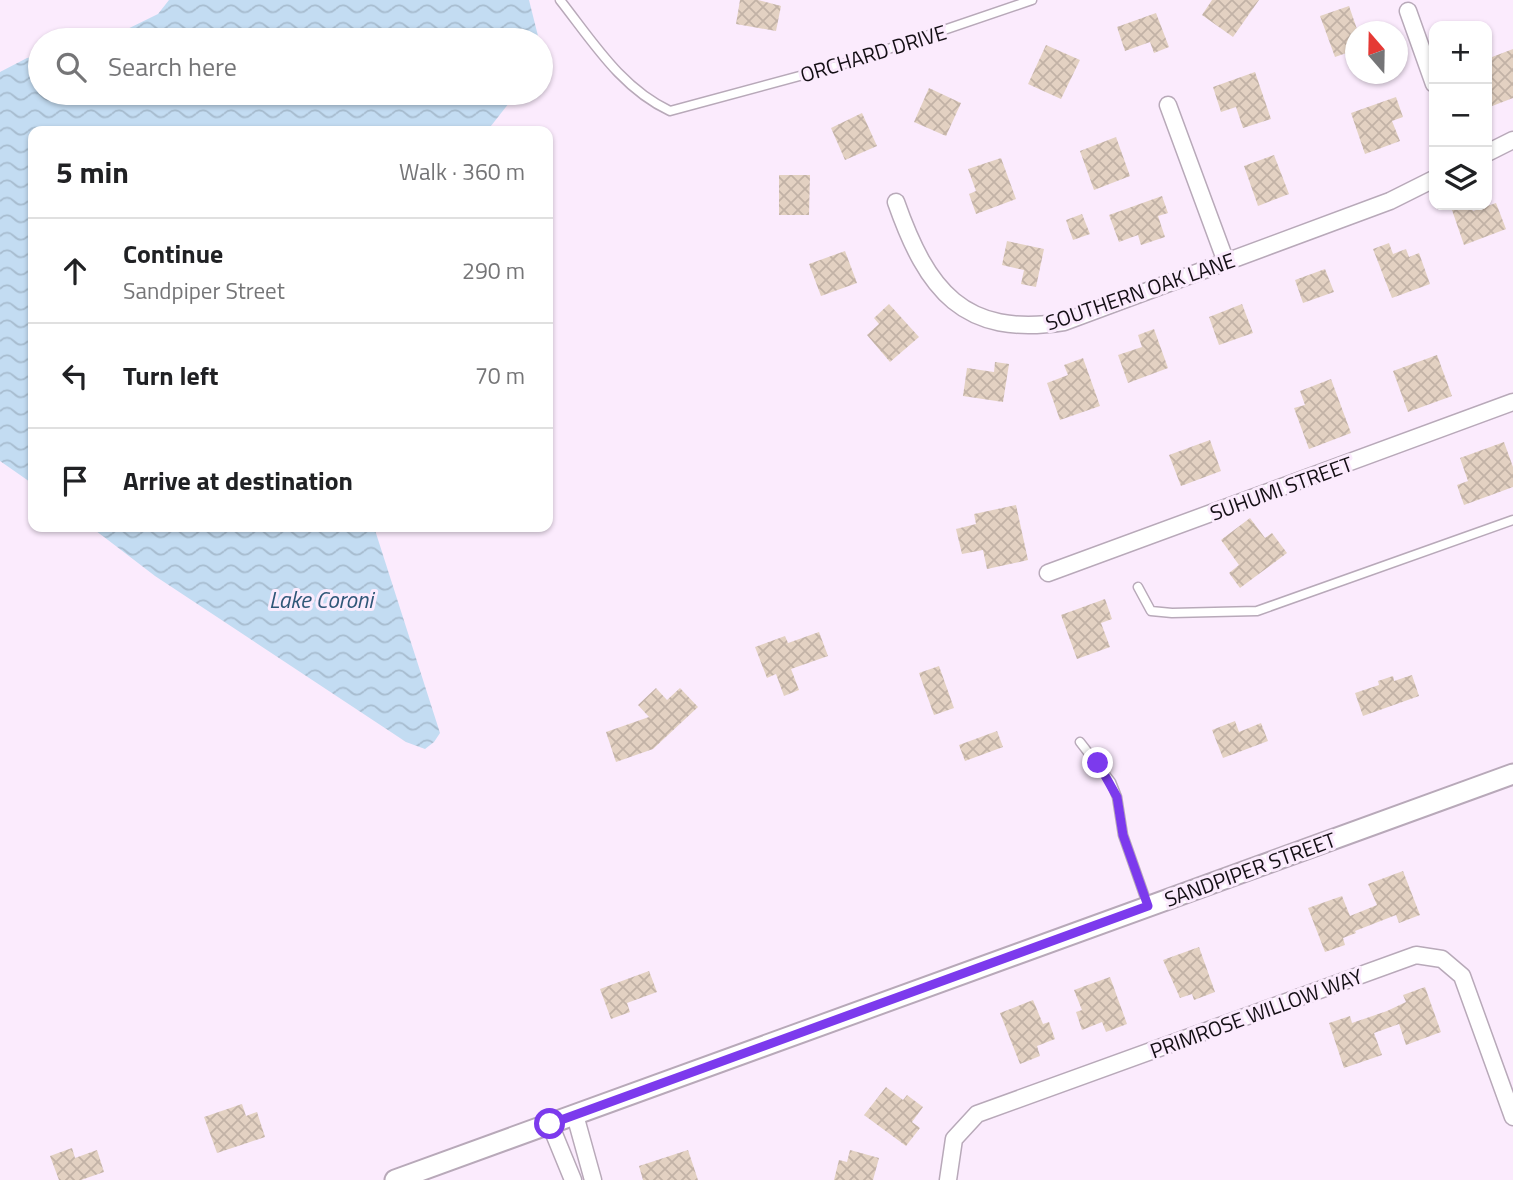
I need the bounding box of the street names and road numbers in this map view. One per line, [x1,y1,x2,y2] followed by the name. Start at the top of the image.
[796,16,950,90] street label: ORCHARD DRIVE
[1041,244,1239,338] street label: SOUTHERN OAK LANE
[1205,447,1357,529] street label: SUHUMI STREET
[1160,823,1340,915] street label: SANDPIPER STREET
[1145,959,1367,1066] street label: PRIMROSE WILLOW WAY

